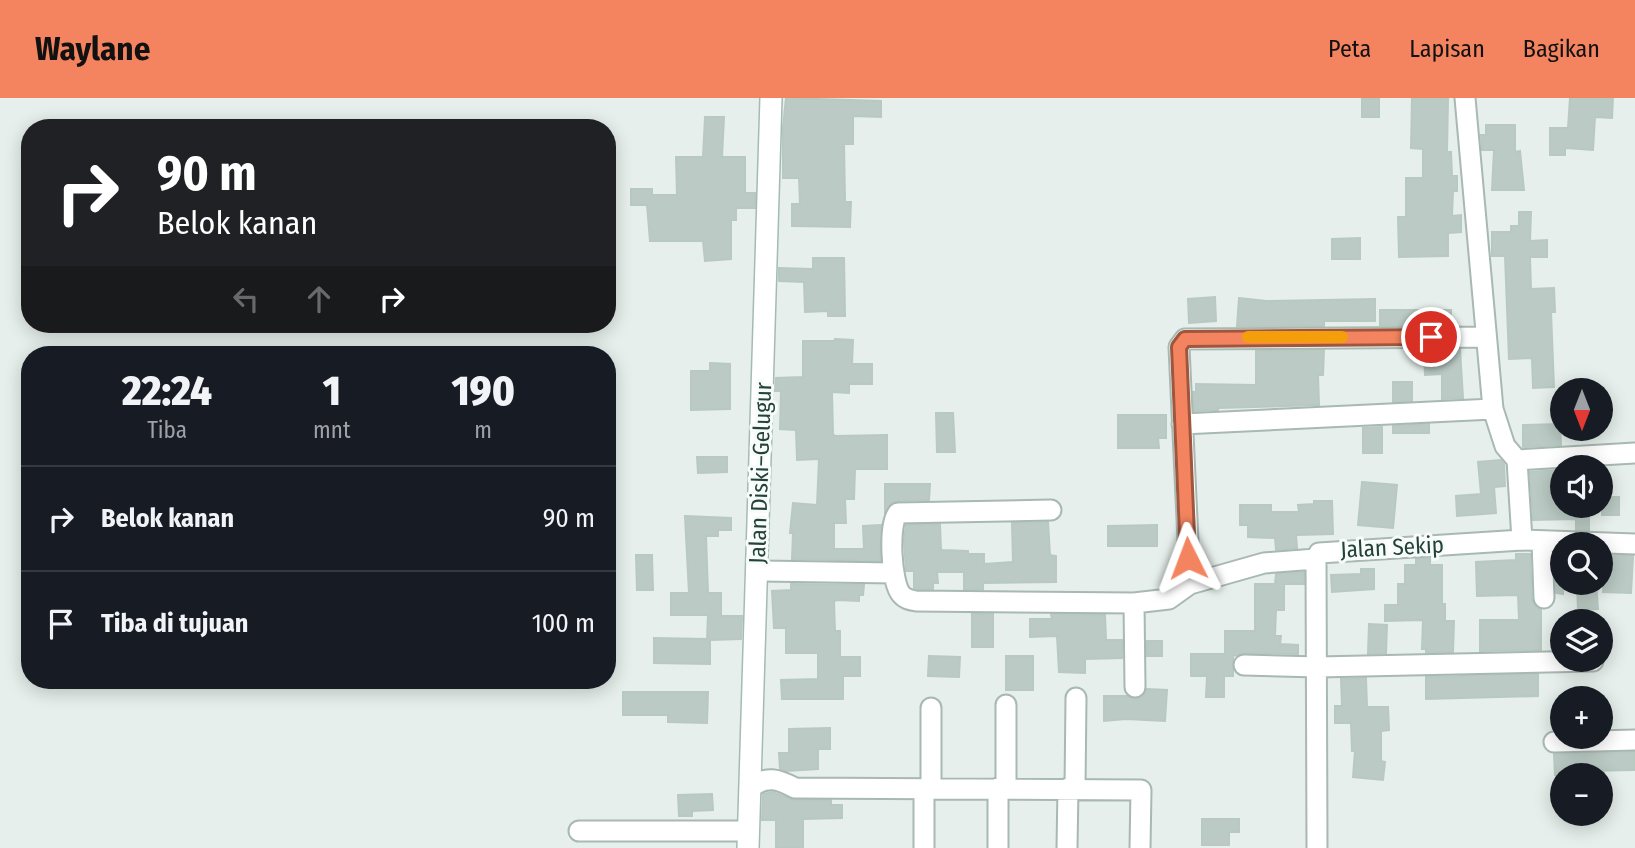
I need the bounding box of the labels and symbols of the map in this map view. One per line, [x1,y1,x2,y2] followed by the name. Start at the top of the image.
[1401,307,1461,367] pin
[1550,378,1614,441] north arrow
[743,382,777,564] street label: Jalan Diski–Gelugur
[1151,521,1225,595] position arrow
[1340,530,1444,564] street label: Jalan Sekip

